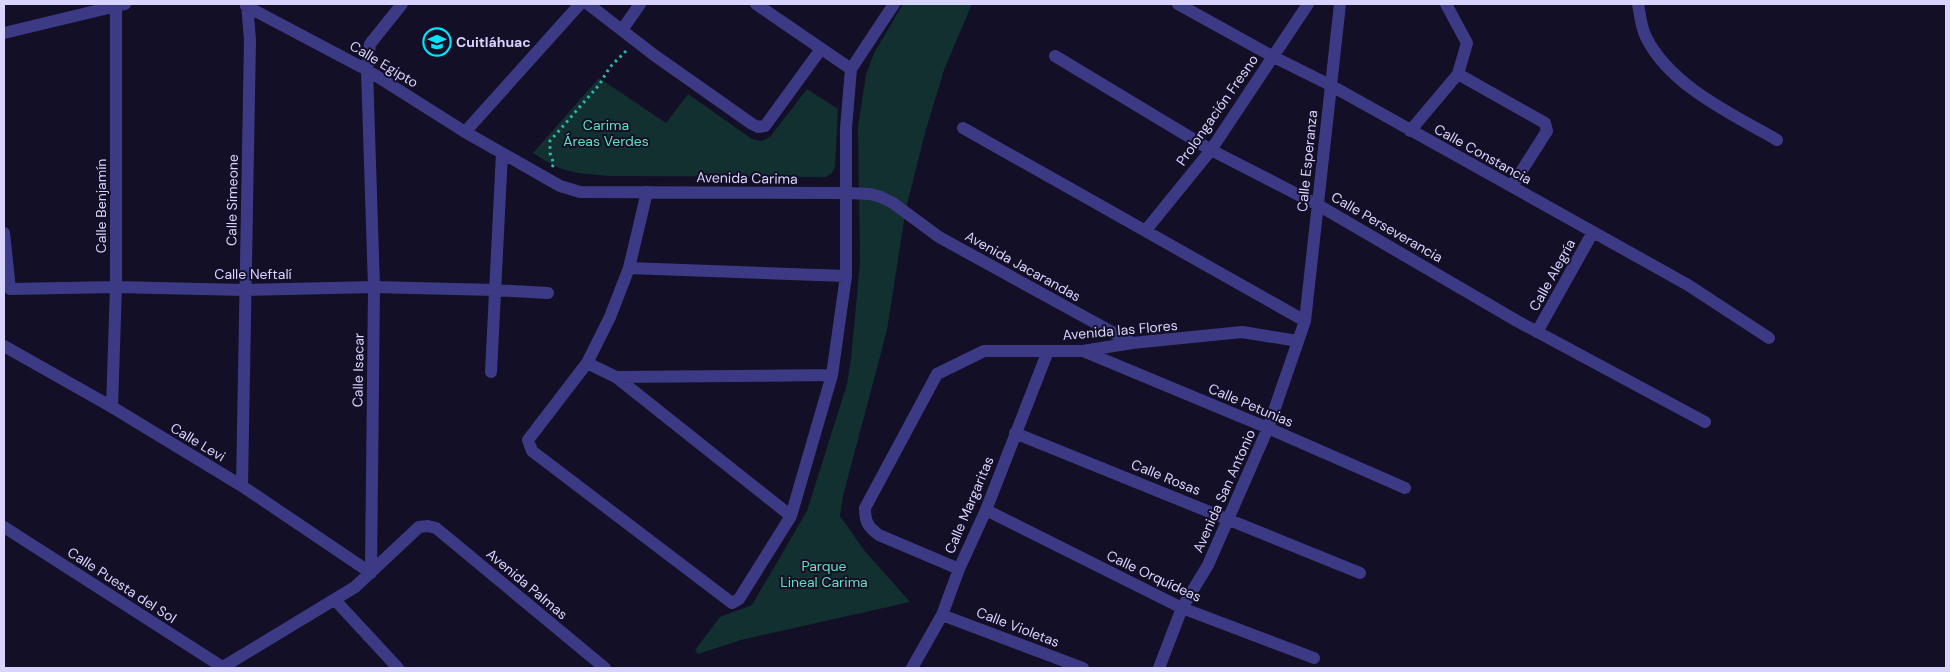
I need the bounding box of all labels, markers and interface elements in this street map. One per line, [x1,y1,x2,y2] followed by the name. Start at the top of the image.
[422,27,452,57] school or university icon: Cuitláhuac
[456,33,531,51] place label: Cuitláhuac
[346,37,422,91] street label: Calle Egipto
[1172,51,1262,169] street label: Prolongación Fresno
[1293,109,1321,213] street label: Calle Esperanza
[563,116,649,150] park label: Carima Áreas Verdes
[1431,120,1535,188] street label: Calle Constancia
[222,154,242,246] street label: Calle Simeone
[92,159,110,253] street label: Calle Benjamín
[696,168,798,188] street label: Avenida Carima
[1328,188,1446,266] street label: Calle Perseverancia
[962,227,1084,305] street label: Avenida Jacarandas
[1525,236,1579,314] street label: Calle Alegría
[214,265,293,283] street label: Calle Neftalí
[1062,316,1178,344] street label: Avenida las Flores
[348,333,368,407] street label: Calle Isacar
[1206,379,1296,431] street label: Calle Petunias
[167,419,229,465] street label: Calle Levi
[1189,426,1259,556] street label: Avenida San Antonio
[940,454,998,556] street label: Calle Margaritas
[1129,455,1203,499] street label: Calle Rosas
[64,543,180,627] street label: Calle Puesta del Sol
[483,545,571,623] street label: Avenida Palmas
[1104,546,1204,606] street label: Calle Orquídeas
[780,557,868,591] park label: Parque Lineal Carima
[974,603,1062,651] street label: Calle Violetas

